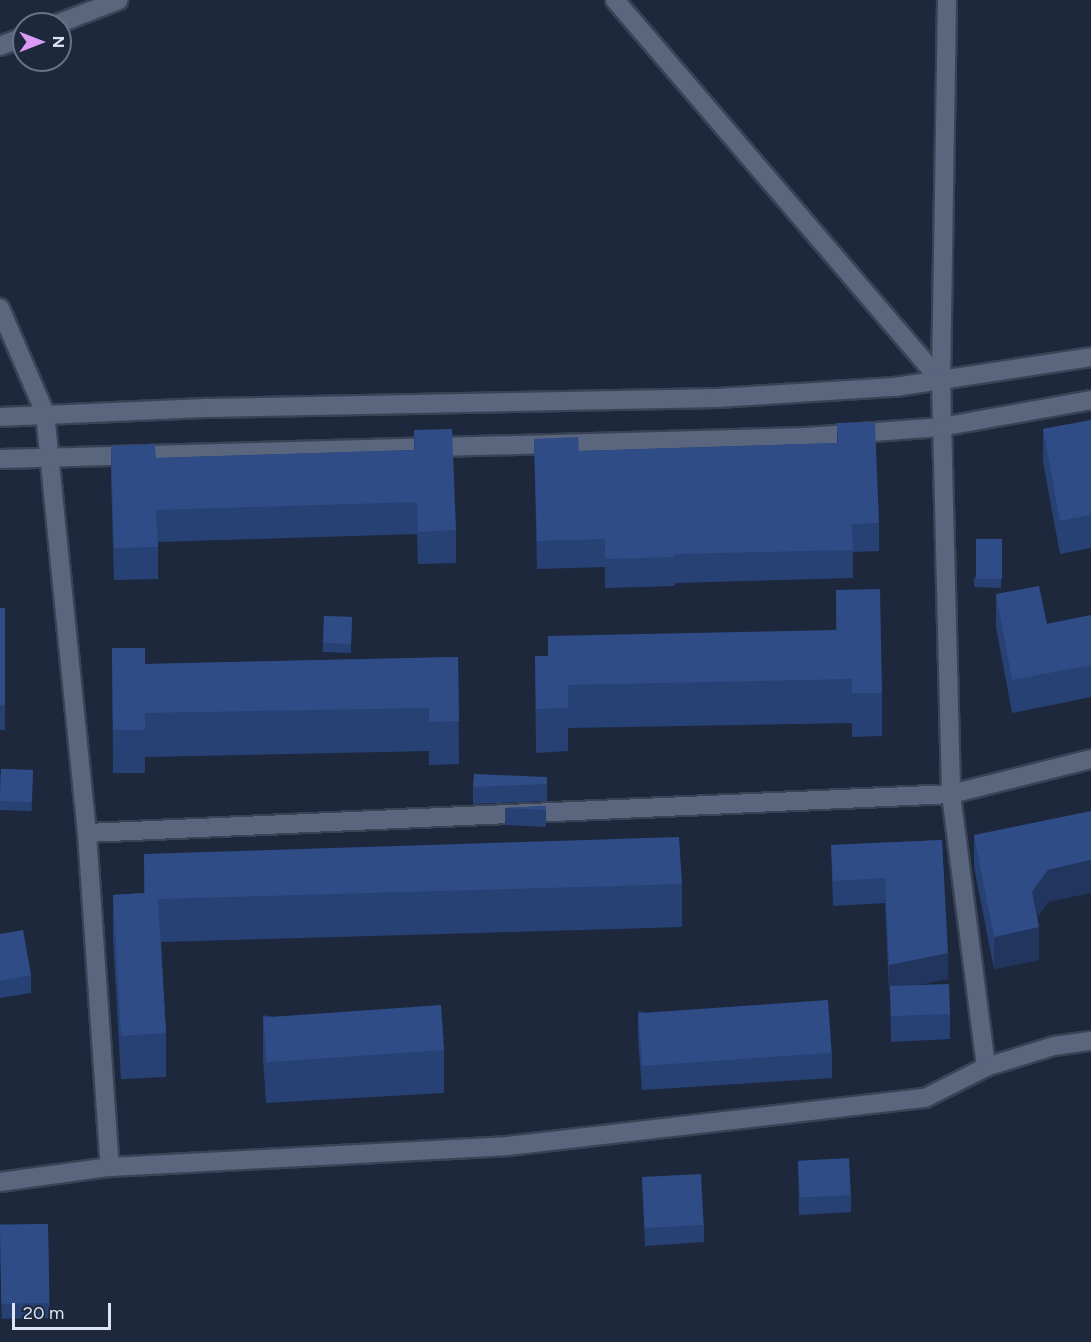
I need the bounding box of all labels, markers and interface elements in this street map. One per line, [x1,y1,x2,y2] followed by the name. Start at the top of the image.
[12,12,72,72] north arrow
[49,36,68,48] text: N
[15,1291,114,1329] scale bar
[23,1302,64,1324] text: 20 m

